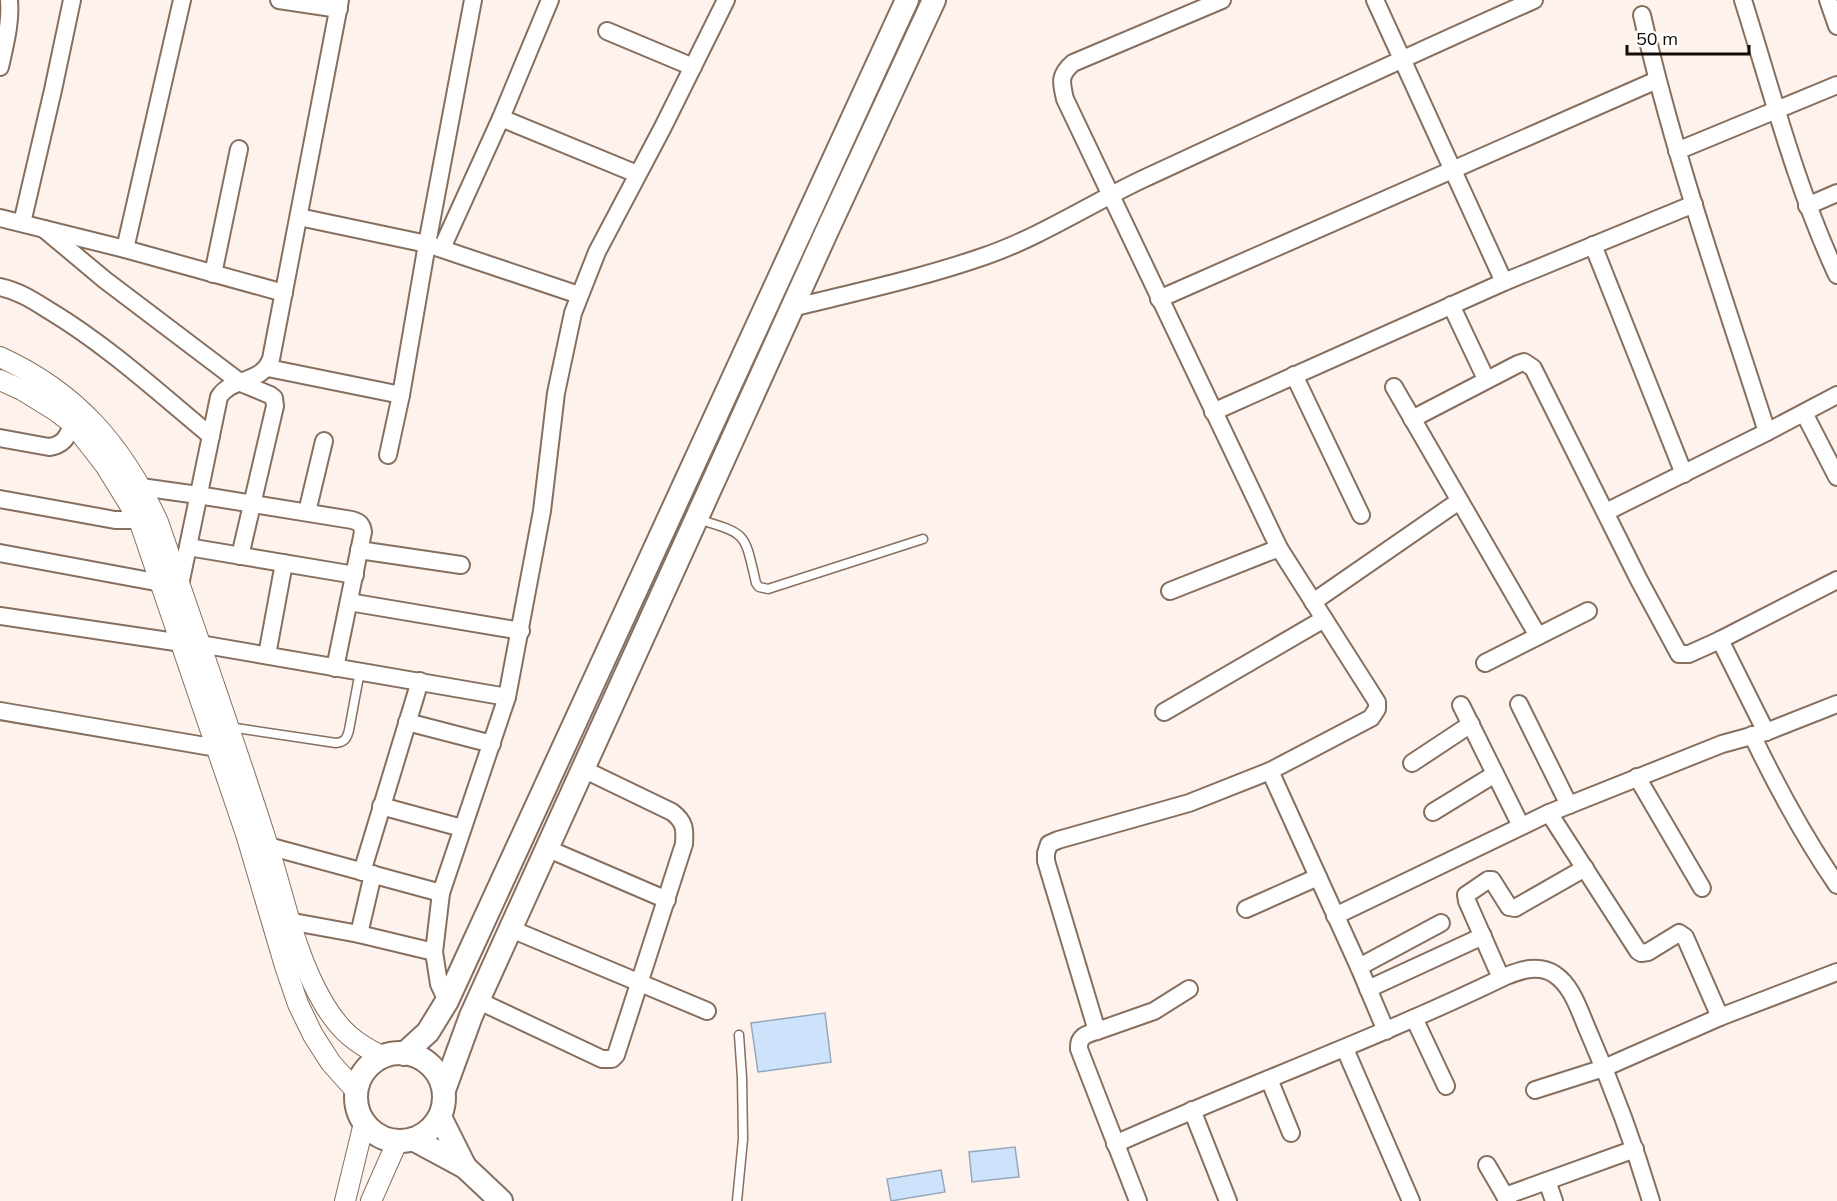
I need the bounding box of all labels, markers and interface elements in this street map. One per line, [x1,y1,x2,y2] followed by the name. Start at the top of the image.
[1627,18,1748,56] scale bar
[1636,27,1678,50] text: 50 m

